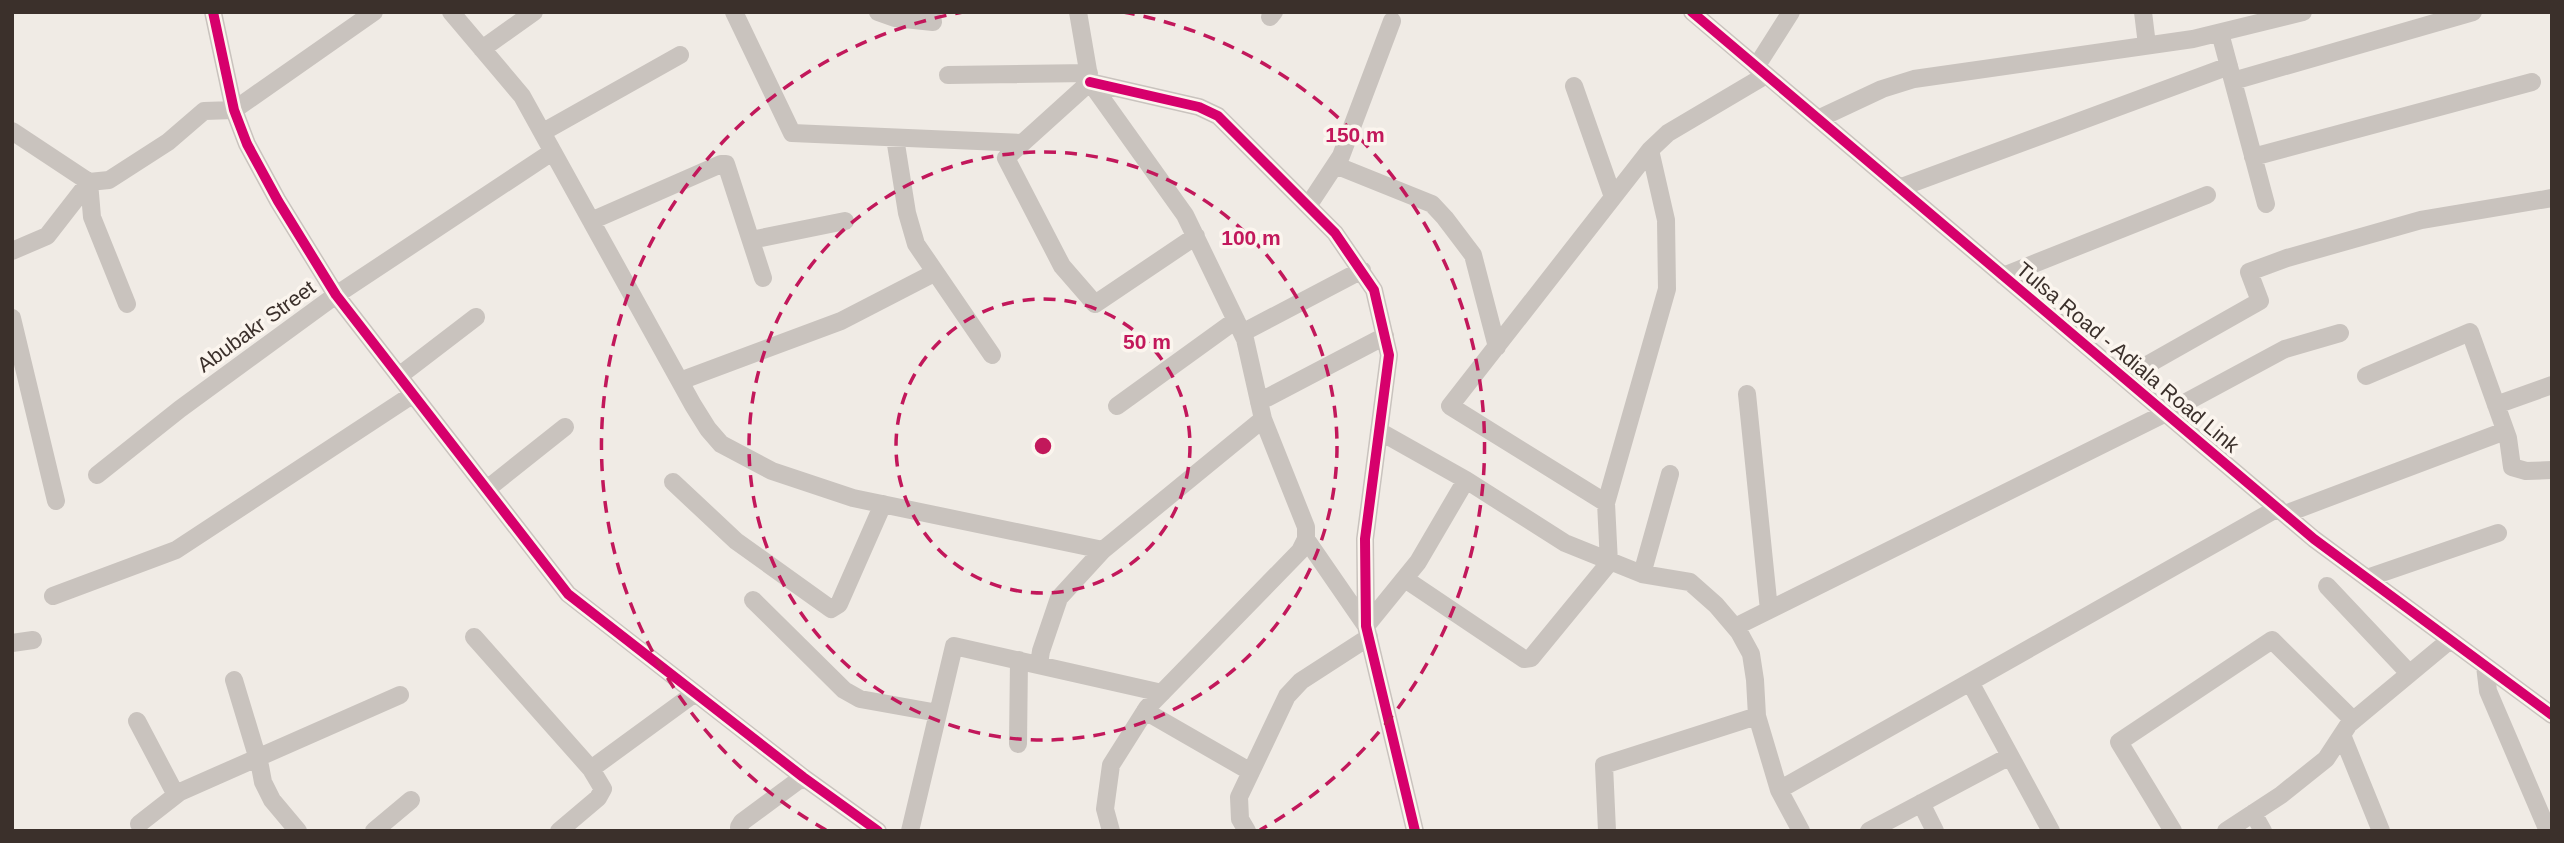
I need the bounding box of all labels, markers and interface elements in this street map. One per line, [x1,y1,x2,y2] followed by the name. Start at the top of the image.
[1325,123,1385,146] text: 150 m
[1221,226,1281,249] text: 100 m
[2012,257,2244,457] street label: Tulsa Road - Adiala Road Link
[193,275,320,376] street label: Abubakr Street
[1123,330,1171,353] text: 50 m
[1031,434,1055,458] centre of rings

